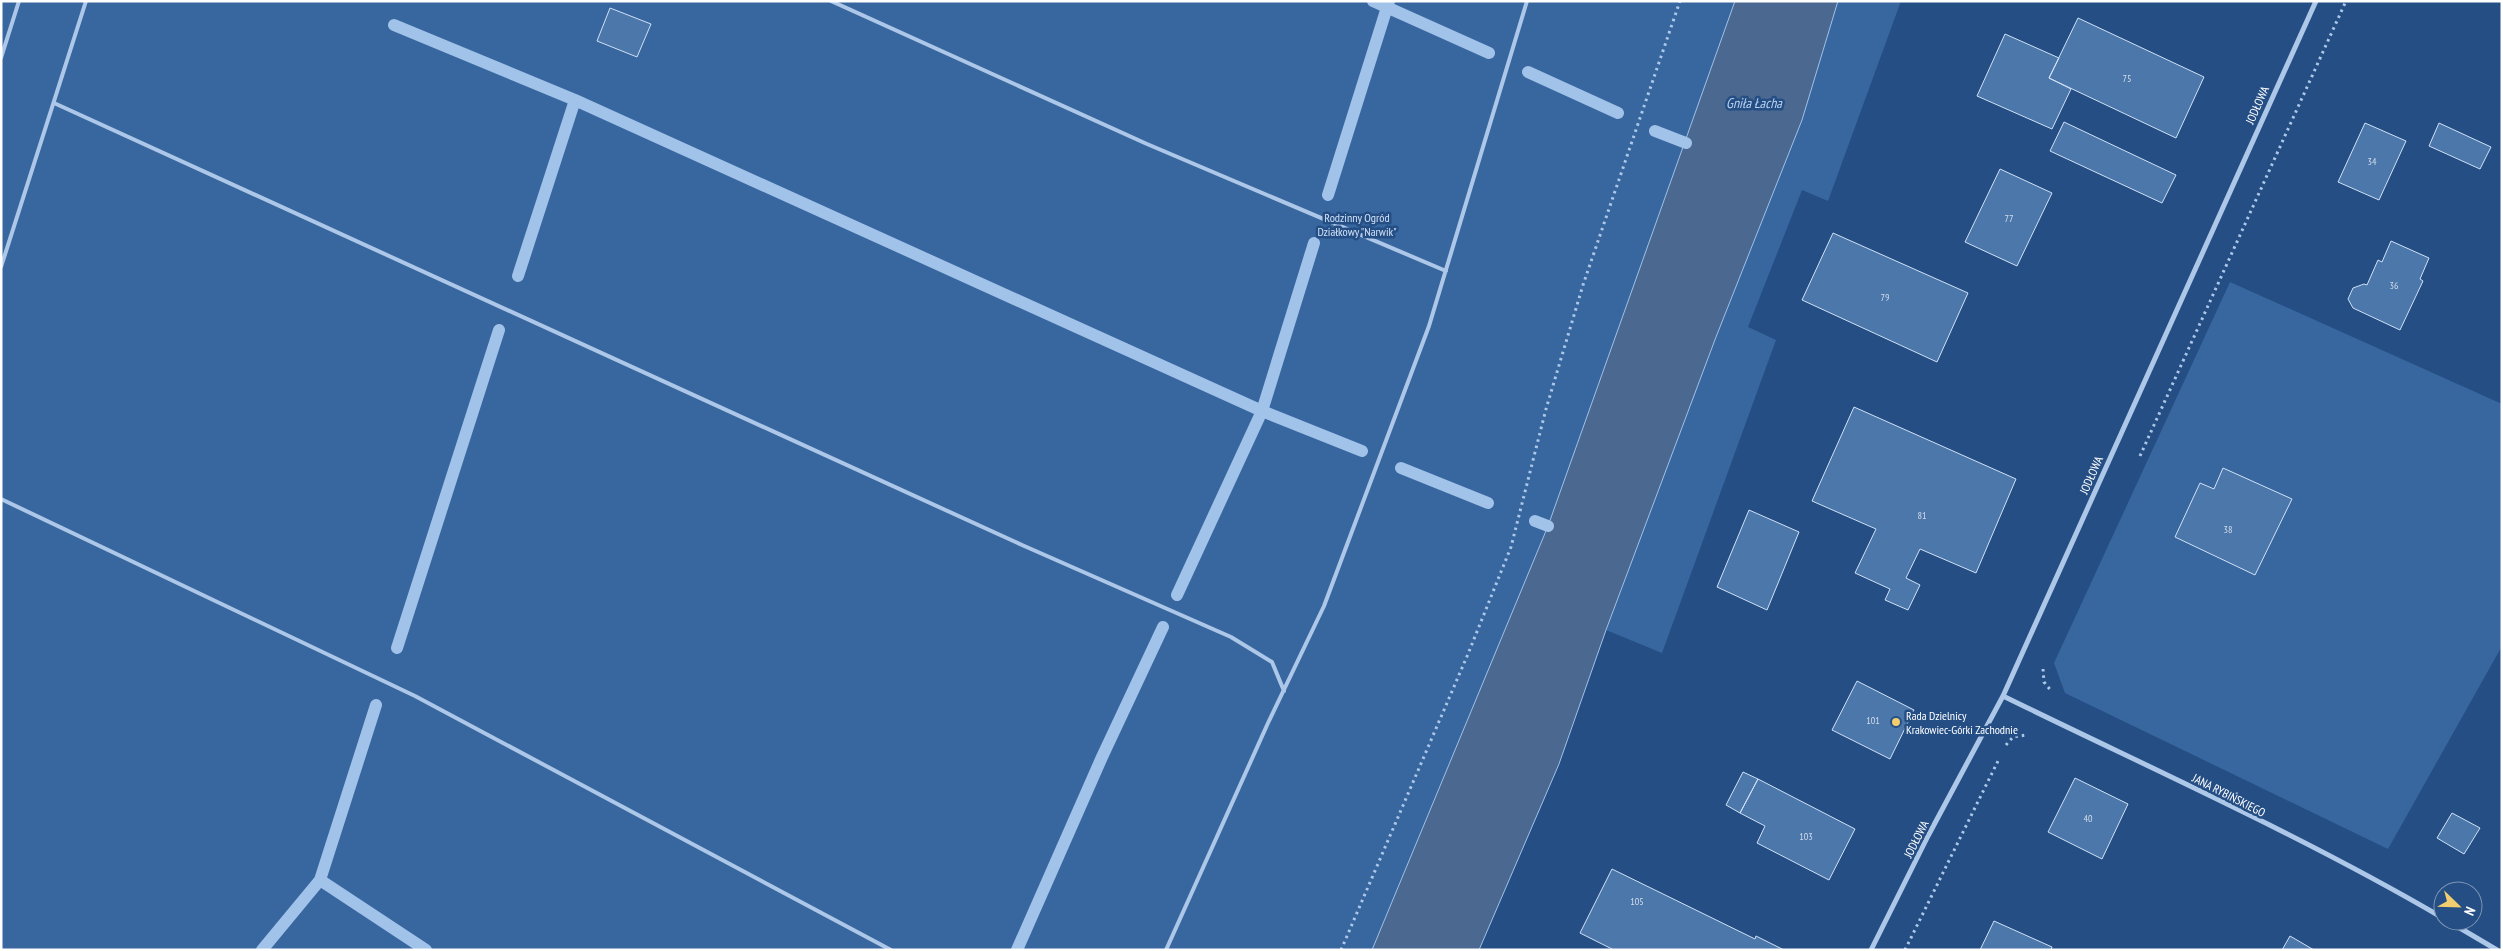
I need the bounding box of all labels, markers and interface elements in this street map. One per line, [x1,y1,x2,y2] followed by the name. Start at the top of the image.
[2123,72,2132,85] house number: 75
[2242,83,2272,127] street label: JODŁOWA
[1726,94,1783,112] water label: Gniła Łacha
[2368,155,2377,168] house number: 34
[1317,210,1397,239] park label: Rodzinny Ogród Działkowy "Narwik"
[2005,212,2014,225] house number: 77
[2390,279,2399,292] house number: 36
[1881,291,1890,304] house number: 79
[2076,453,2106,497] street label: JODŁOWA
[1918,509,1927,522] house number: 81
[2224,523,2233,536] house number: 38
[1906,708,2018,737] place label: Rada Dzielnicy Krakowiec-Górki Zachodnie
[1866,714,1880,727] house number: 101
[1890,716,1902,728] marker: Rada Dzielnicy Krakowiec-Górki Zachodnie
[2189,770,2268,820] street label: JANA RYBIŃSKIEGO
[2084,812,2093,825] house number: 40
[1900,818,1932,861] street label: JODŁOWA
[1799,830,1813,843] house number: 103
[2433,881,2483,931] north arrow
[1630,895,1644,908] house number: 105
[2460,904,2480,918] text: N

